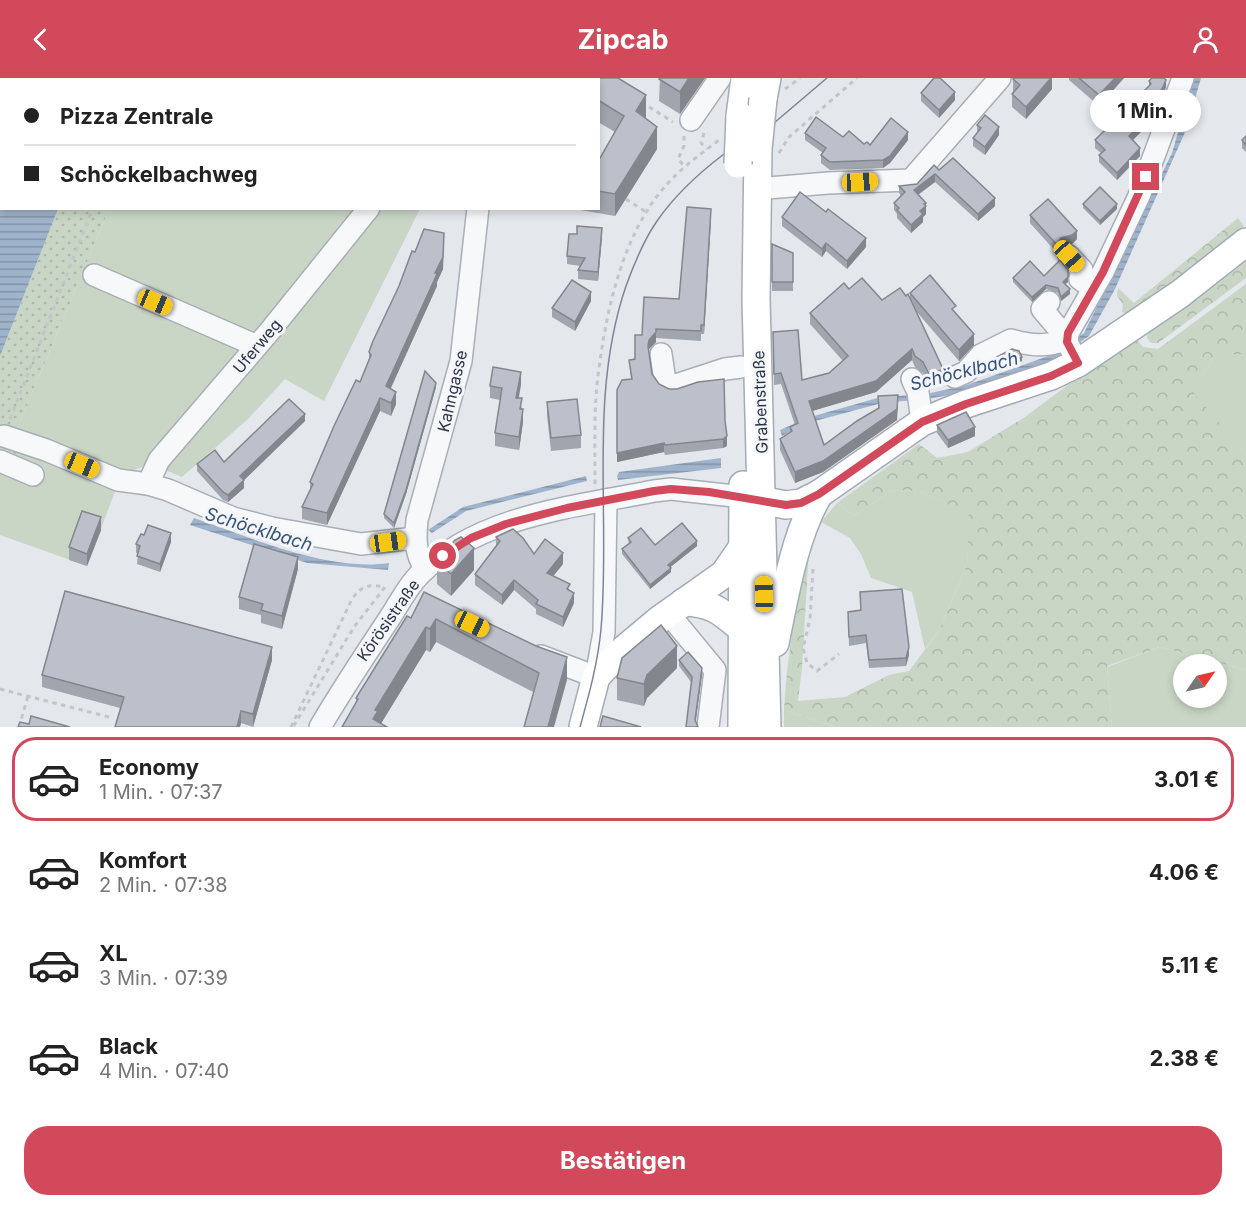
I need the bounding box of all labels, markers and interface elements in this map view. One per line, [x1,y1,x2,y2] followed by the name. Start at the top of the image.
[24,23,57,56] icon: back
[577,23,669,56] text: Zipcab
[1189,23,1222,56] icon: person
[1090,90,1202,132] callout: 1 Min.
[1117,99,1174,123] text: 1 Min.
[60,103,213,129] text: Pizza Zentrale
[60,161,258,187] text: Schöckelbachweg
[1132,163,1159,190] route end
[842,172,878,192] car
[1050,237,1088,275] car
[135,287,175,317] car
[229,315,285,377] street label: Uferweg
[908,347,1020,395] water label: Schöcklbach
[433,348,471,434] street label: Kahngasse
[748,350,772,454] street label: Grabenstraße
[62,450,102,480] car
[203,503,315,555] water label: Schöcklbach
[369,531,407,553] car
[429,542,456,569] route start
[352,575,424,665] street label: Körösistraße
[755,576,773,612] car
[452,608,492,640] car
[1173,654,1227,708] north arrow
[1173,654,1227,708] map controls
[27,752,81,806] icon: car
[99,754,199,780] text: Economy
[1154,766,1219,792] text: 3.01 €
[99,780,223,804] text: 1 Min. · 07:37
[27,845,81,899] icon: car
[99,847,187,873] text: Komfort
[1149,859,1219,885] text: 4.06 €
[99,873,228,897] text: 2 Min. · 07:38
[27,938,81,992] icon: car
[99,940,128,966] text: XL
[1161,952,1219,978] text: 5.11 €
[99,966,228,990] text: 3 Min. · 07:39
[27,1031,81,1085] icon: car
[99,1033,158,1059] text: Black
[1150,1045,1219,1071] text: 2.38 €
[99,1059,229,1083] text: 4 Min. · 07:40
[24,1126,1222,1195] button: Bestätigen

